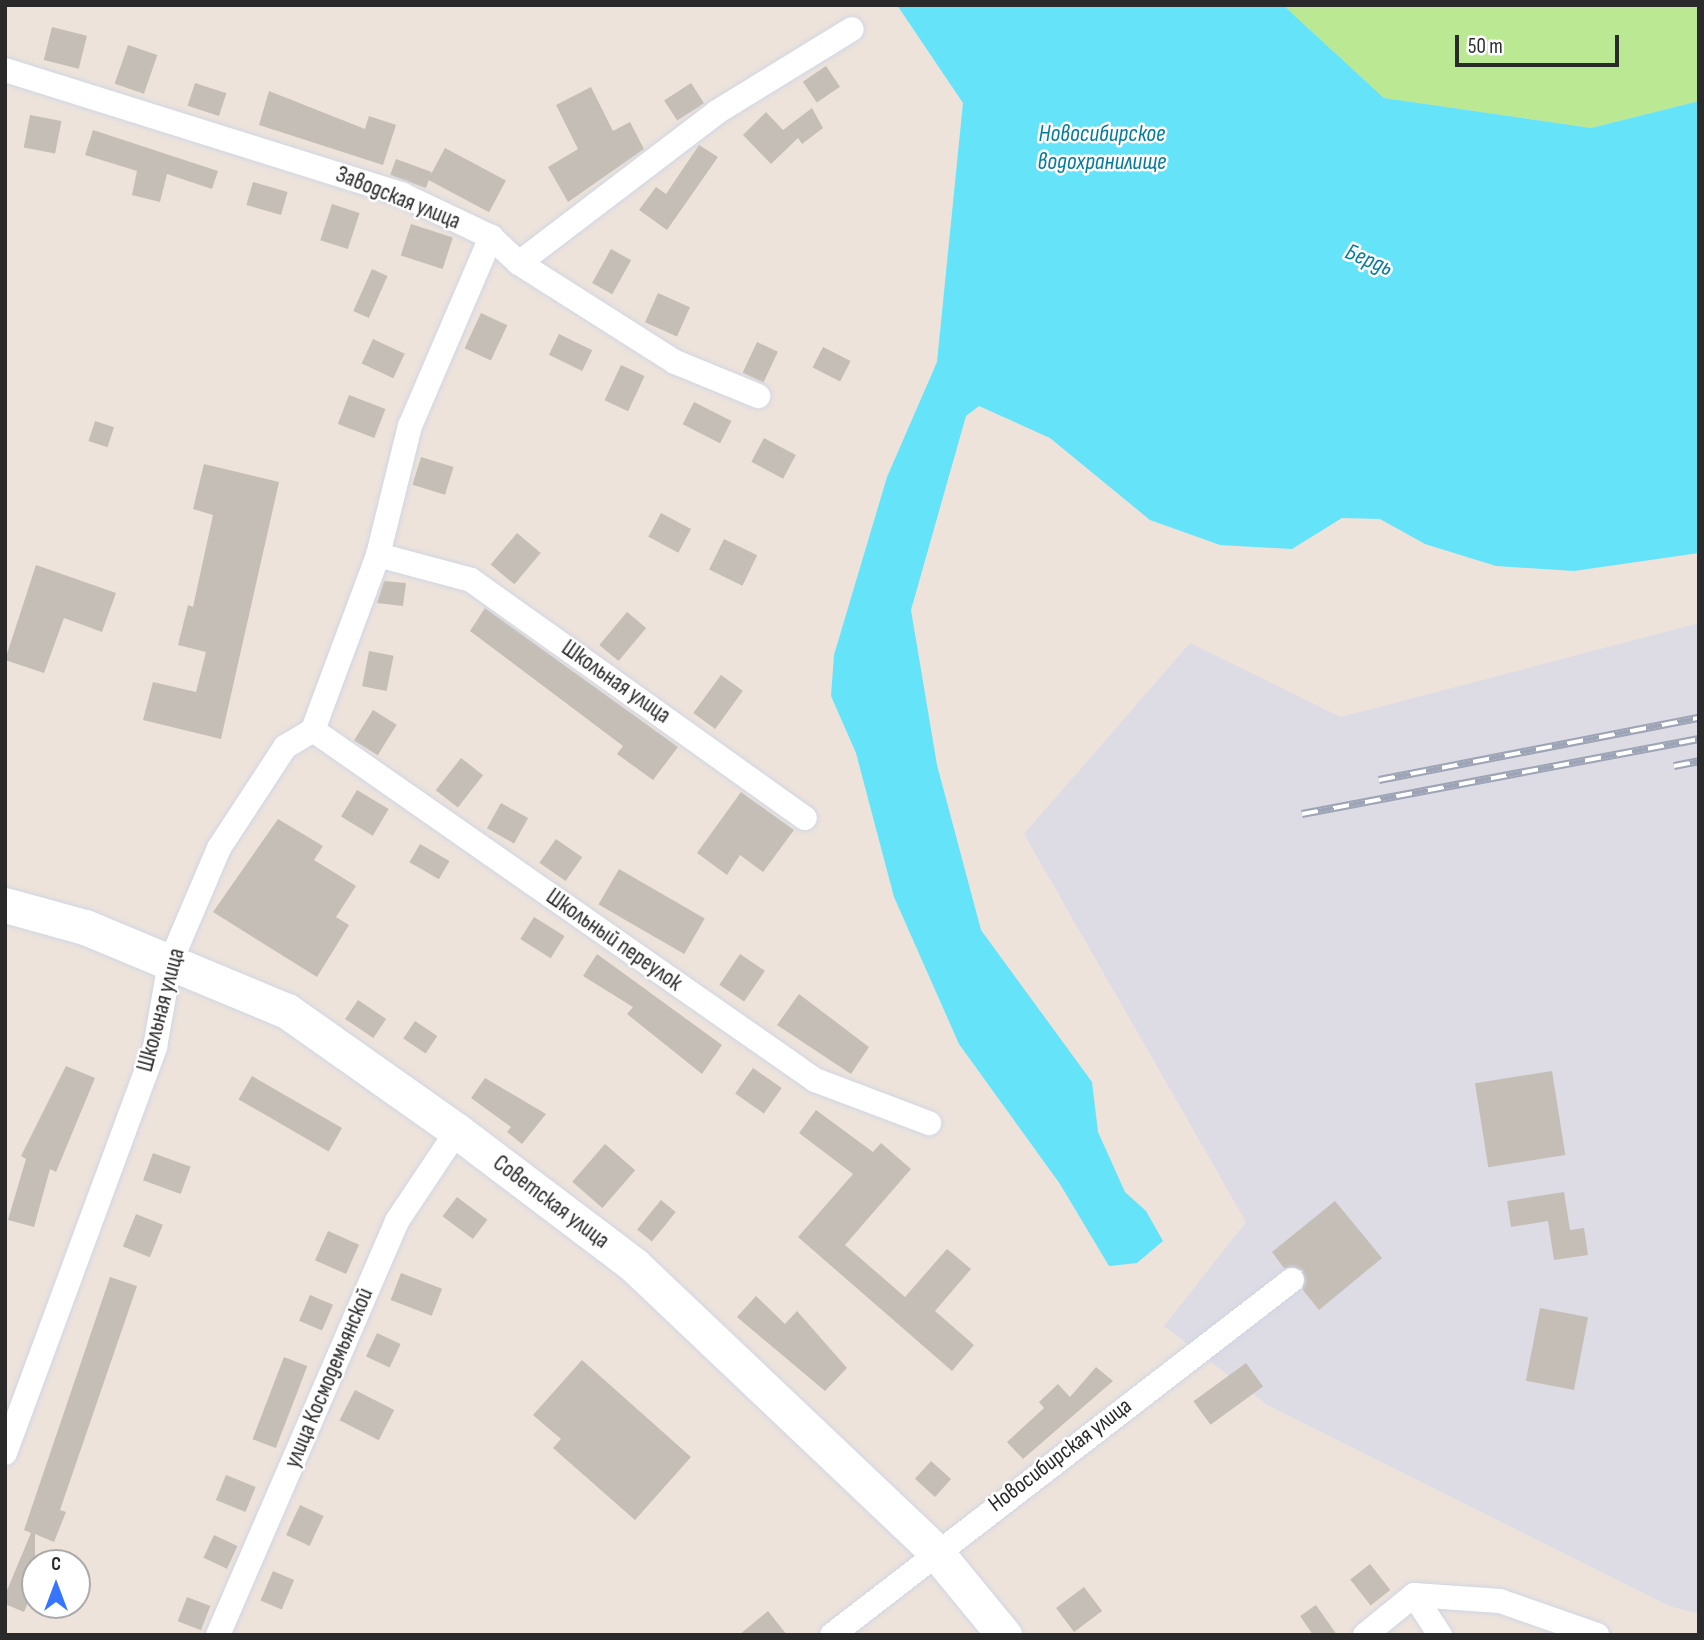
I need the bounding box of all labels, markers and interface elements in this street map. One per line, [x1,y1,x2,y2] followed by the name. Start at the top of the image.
[1459,21,1624,65] scale bar
[1468,34,1503,59] text: 50 m
[1038,120,1166,176] water label: Новосибирское водохранилище
[332,161,464,235] street label: Заводская улица
[1341,237,1397,283] water label: Бердь
[556,634,676,730] street label: Школьная улица
[541,883,687,997] street label: Школьный переулок
[131,945,191,1075] street label: Школьная улица
[487,1149,615,1255] street label: Советская улица
[279,1284,379,1472] street label: улица Космодемьянской
[983,1392,1137,1518] street label: Новосибирская улица
[21,1549,91,1619] north arrow
[51,1553,61,1576] text: С

